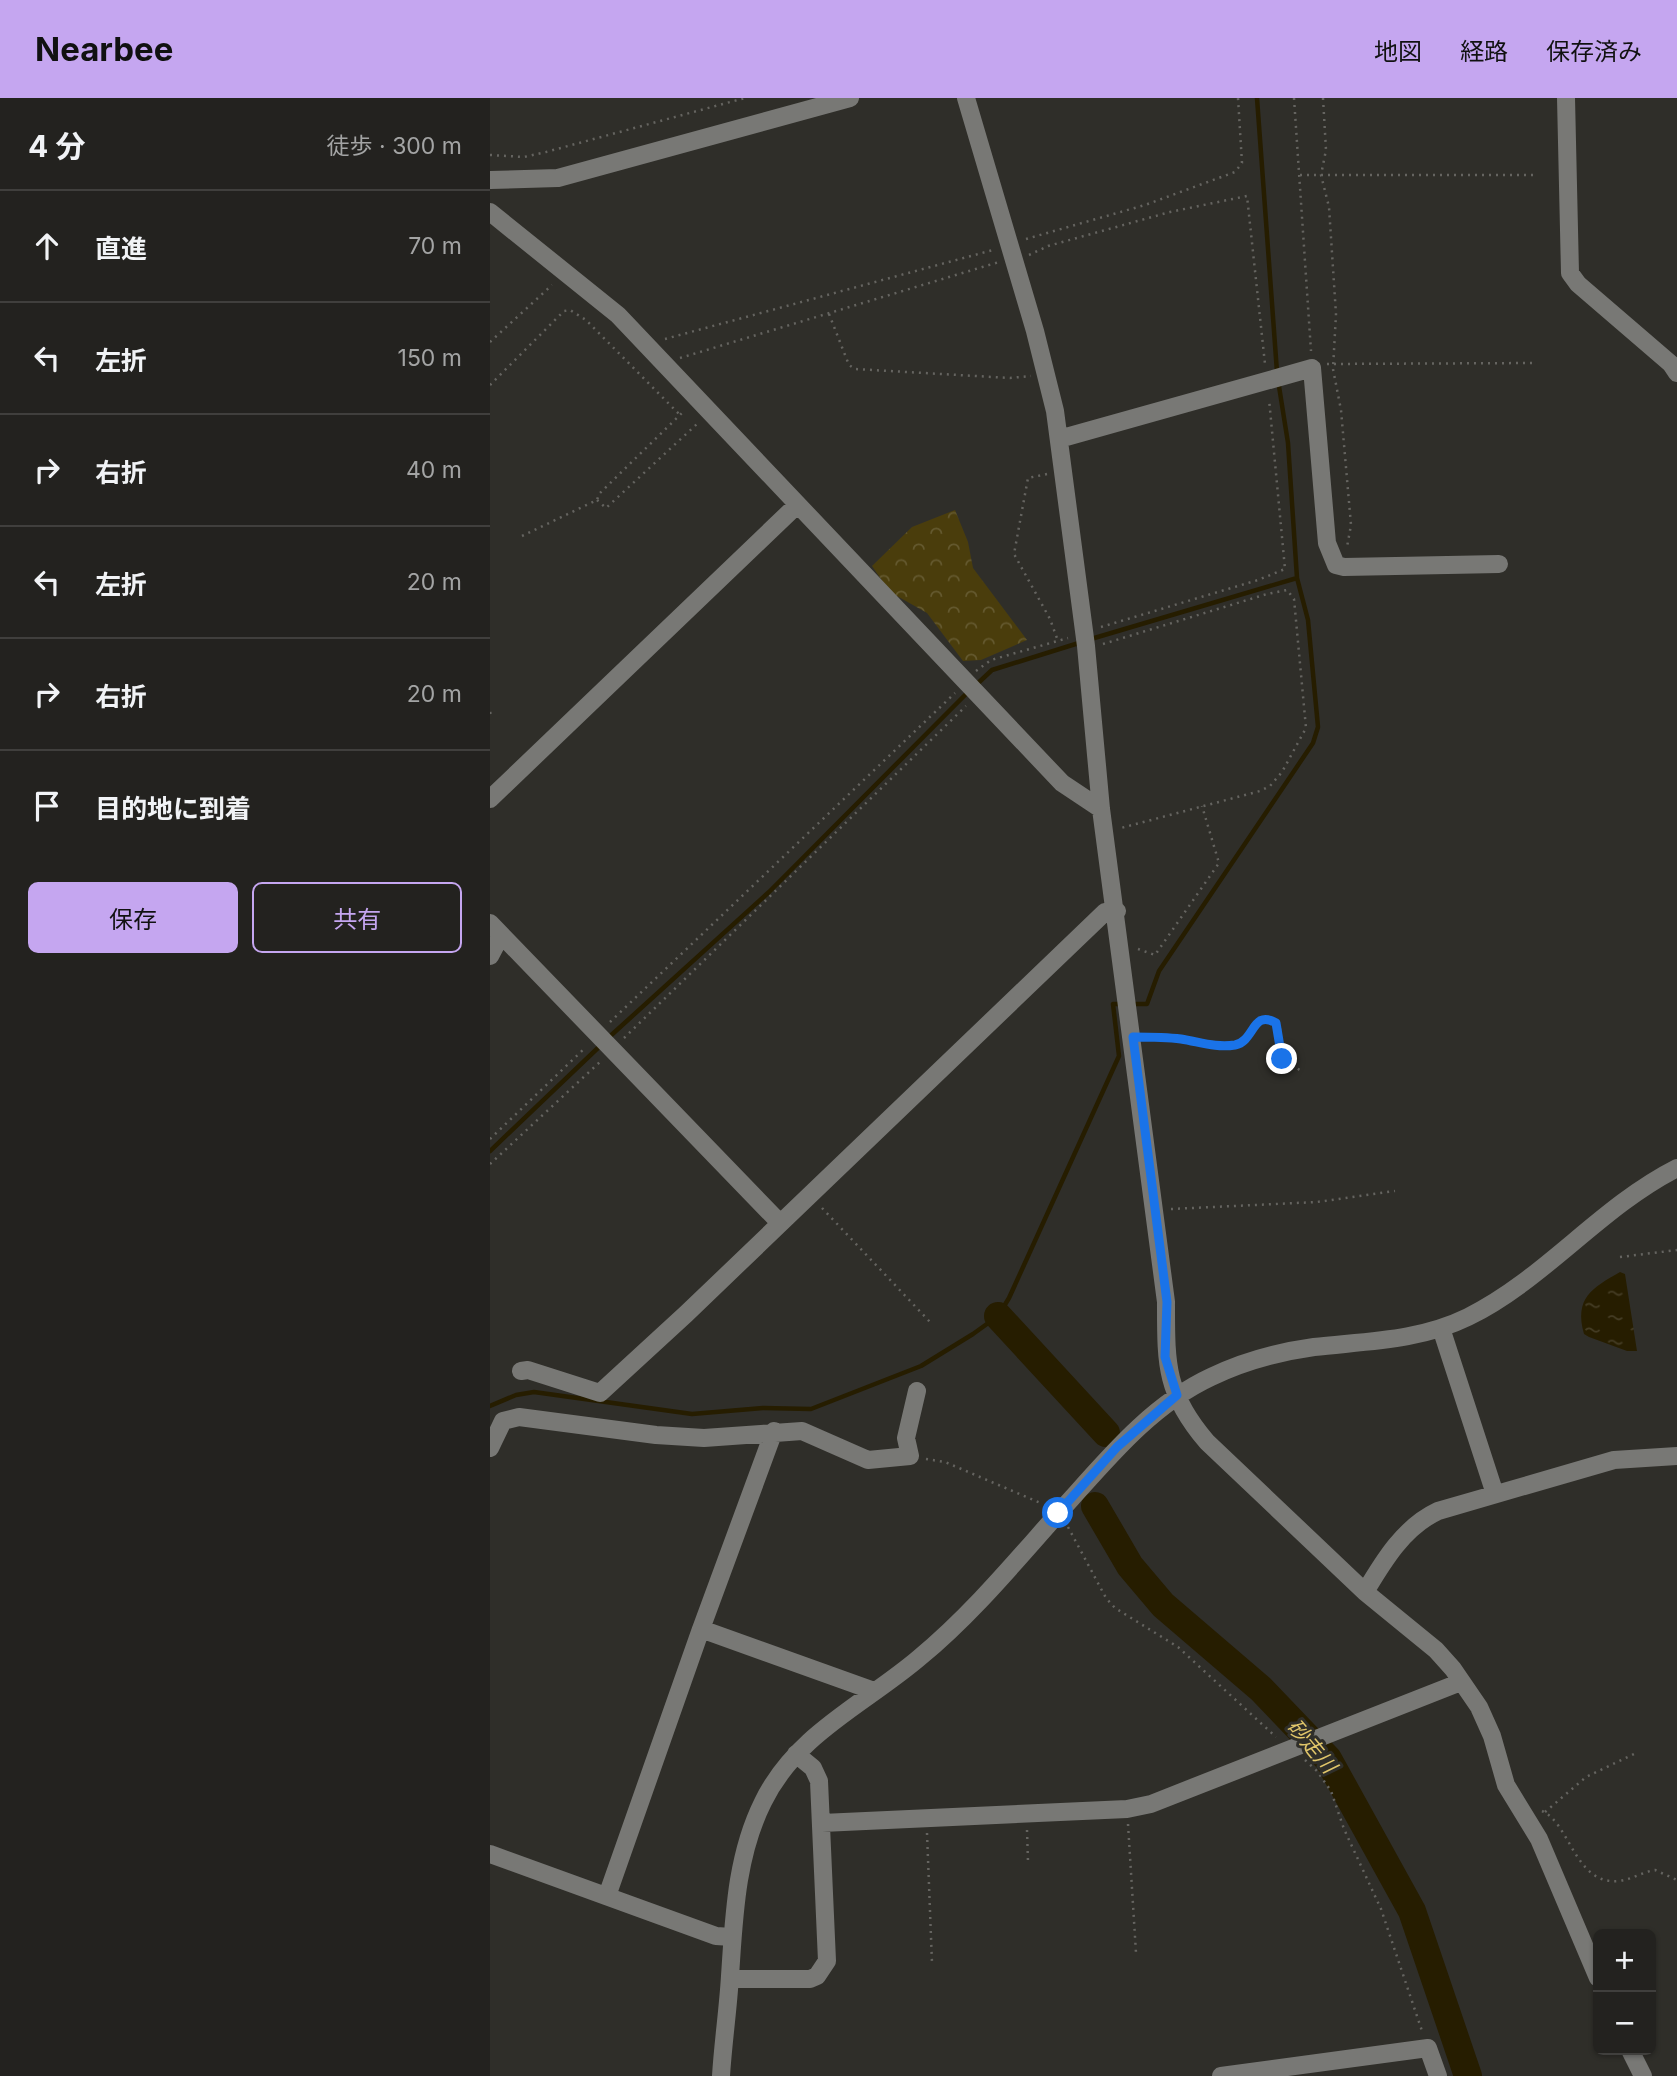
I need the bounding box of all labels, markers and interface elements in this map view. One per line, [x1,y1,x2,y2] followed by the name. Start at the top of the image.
[35,29,173,69] text: Nearbee
[1374,37,1422,66] text: 地図
[1460,37,1508,66] text: 経路
[1546,37,1642,66] text: 保存済み
[28,128,85,164] text: 4 分
[327,132,462,160] text: 徒歩 · 300 m
[28,227,66,265] icon: ahead
[408,232,462,260] text: 70 m
[95,233,147,264] text: 直進
[28,339,66,377] icon: left
[398,344,462,372] text: 150 m
[95,345,147,376] text: 左折
[28,451,66,489] icon: right
[406,456,462,484] text: 40 m
[95,457,147,488] text: 右折
[28,563,66,601] icon: left
[407,568,462,596] text: 20 m
[95,569,147,600] text: 左折
[28,675,66,713] icon: right
[407,680,462,708] text: 20 m
[95,681,147,712] text: 右折
[28,787,66,825] icon: arrive
[95,793,251,824] text: 目的地に到着
[28,882,238,953] button: 保存
[252,882,462,953] button: 共有
[1266,1043,1297,1074] route end
[1042,1497,1073,1528] route start
[1282,1714,1343,1780] water label: 砂走川
[1593,1929,1656,2055] map controls
[1593,1929,1656,1992] button: +
[1593,1992,1656,2055] button: −

